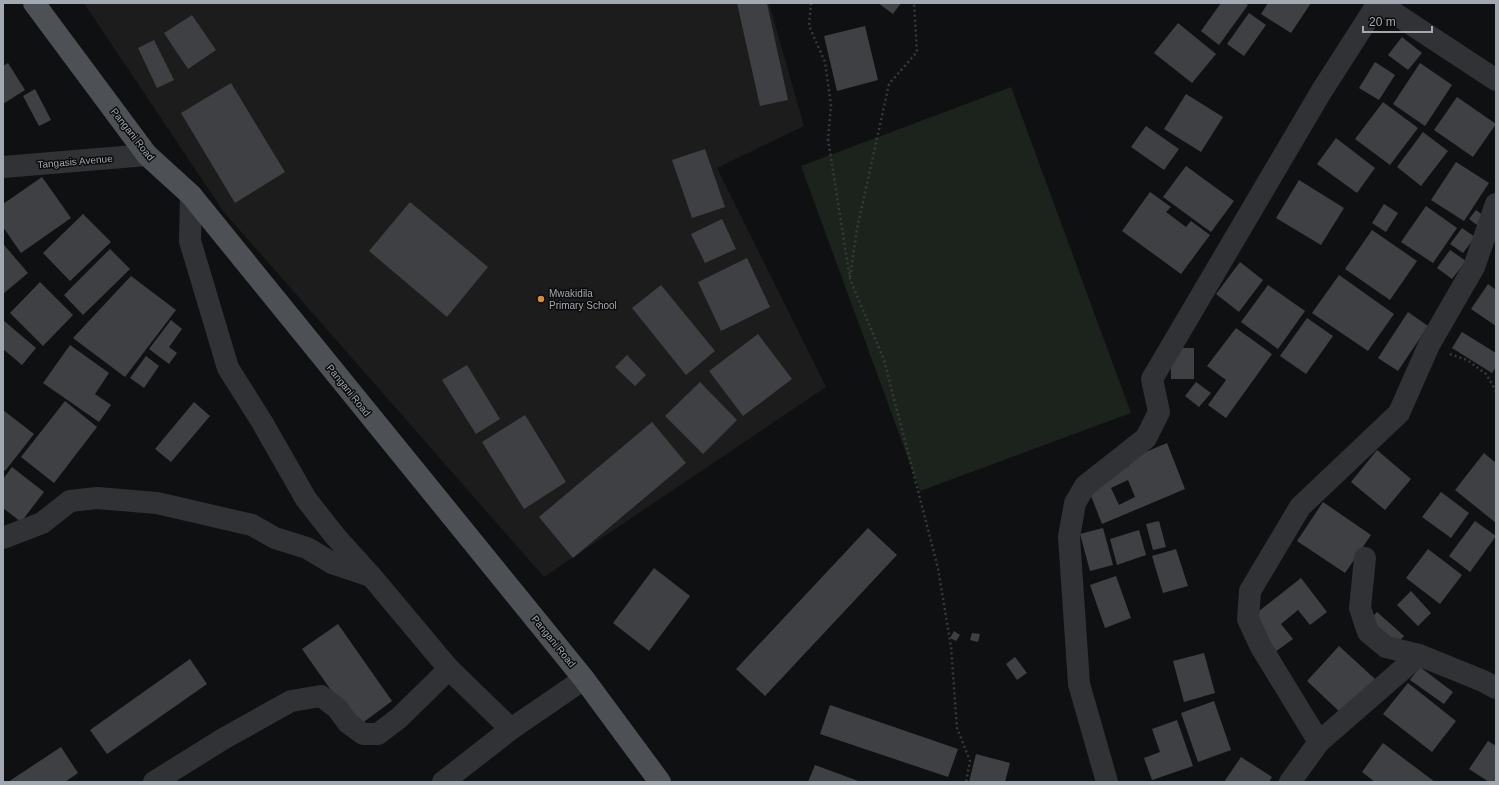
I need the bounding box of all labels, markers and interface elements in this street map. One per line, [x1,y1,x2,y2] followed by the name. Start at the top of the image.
[1363,8,1432,34] scale bar
[1369,15,1396,29] text: 20 m
[109,106,156,163] street label: Pangani Road
[37,153,114,170] street label: Tangasis Avenue
[549,288,617,311] place label: Mwakidila Primary School
[536,294,546,304] marker: Mwakidila Primary School
[324,362,373,418] street label: Pangani Road
[529,613,578,669] street label: Pangani Road

